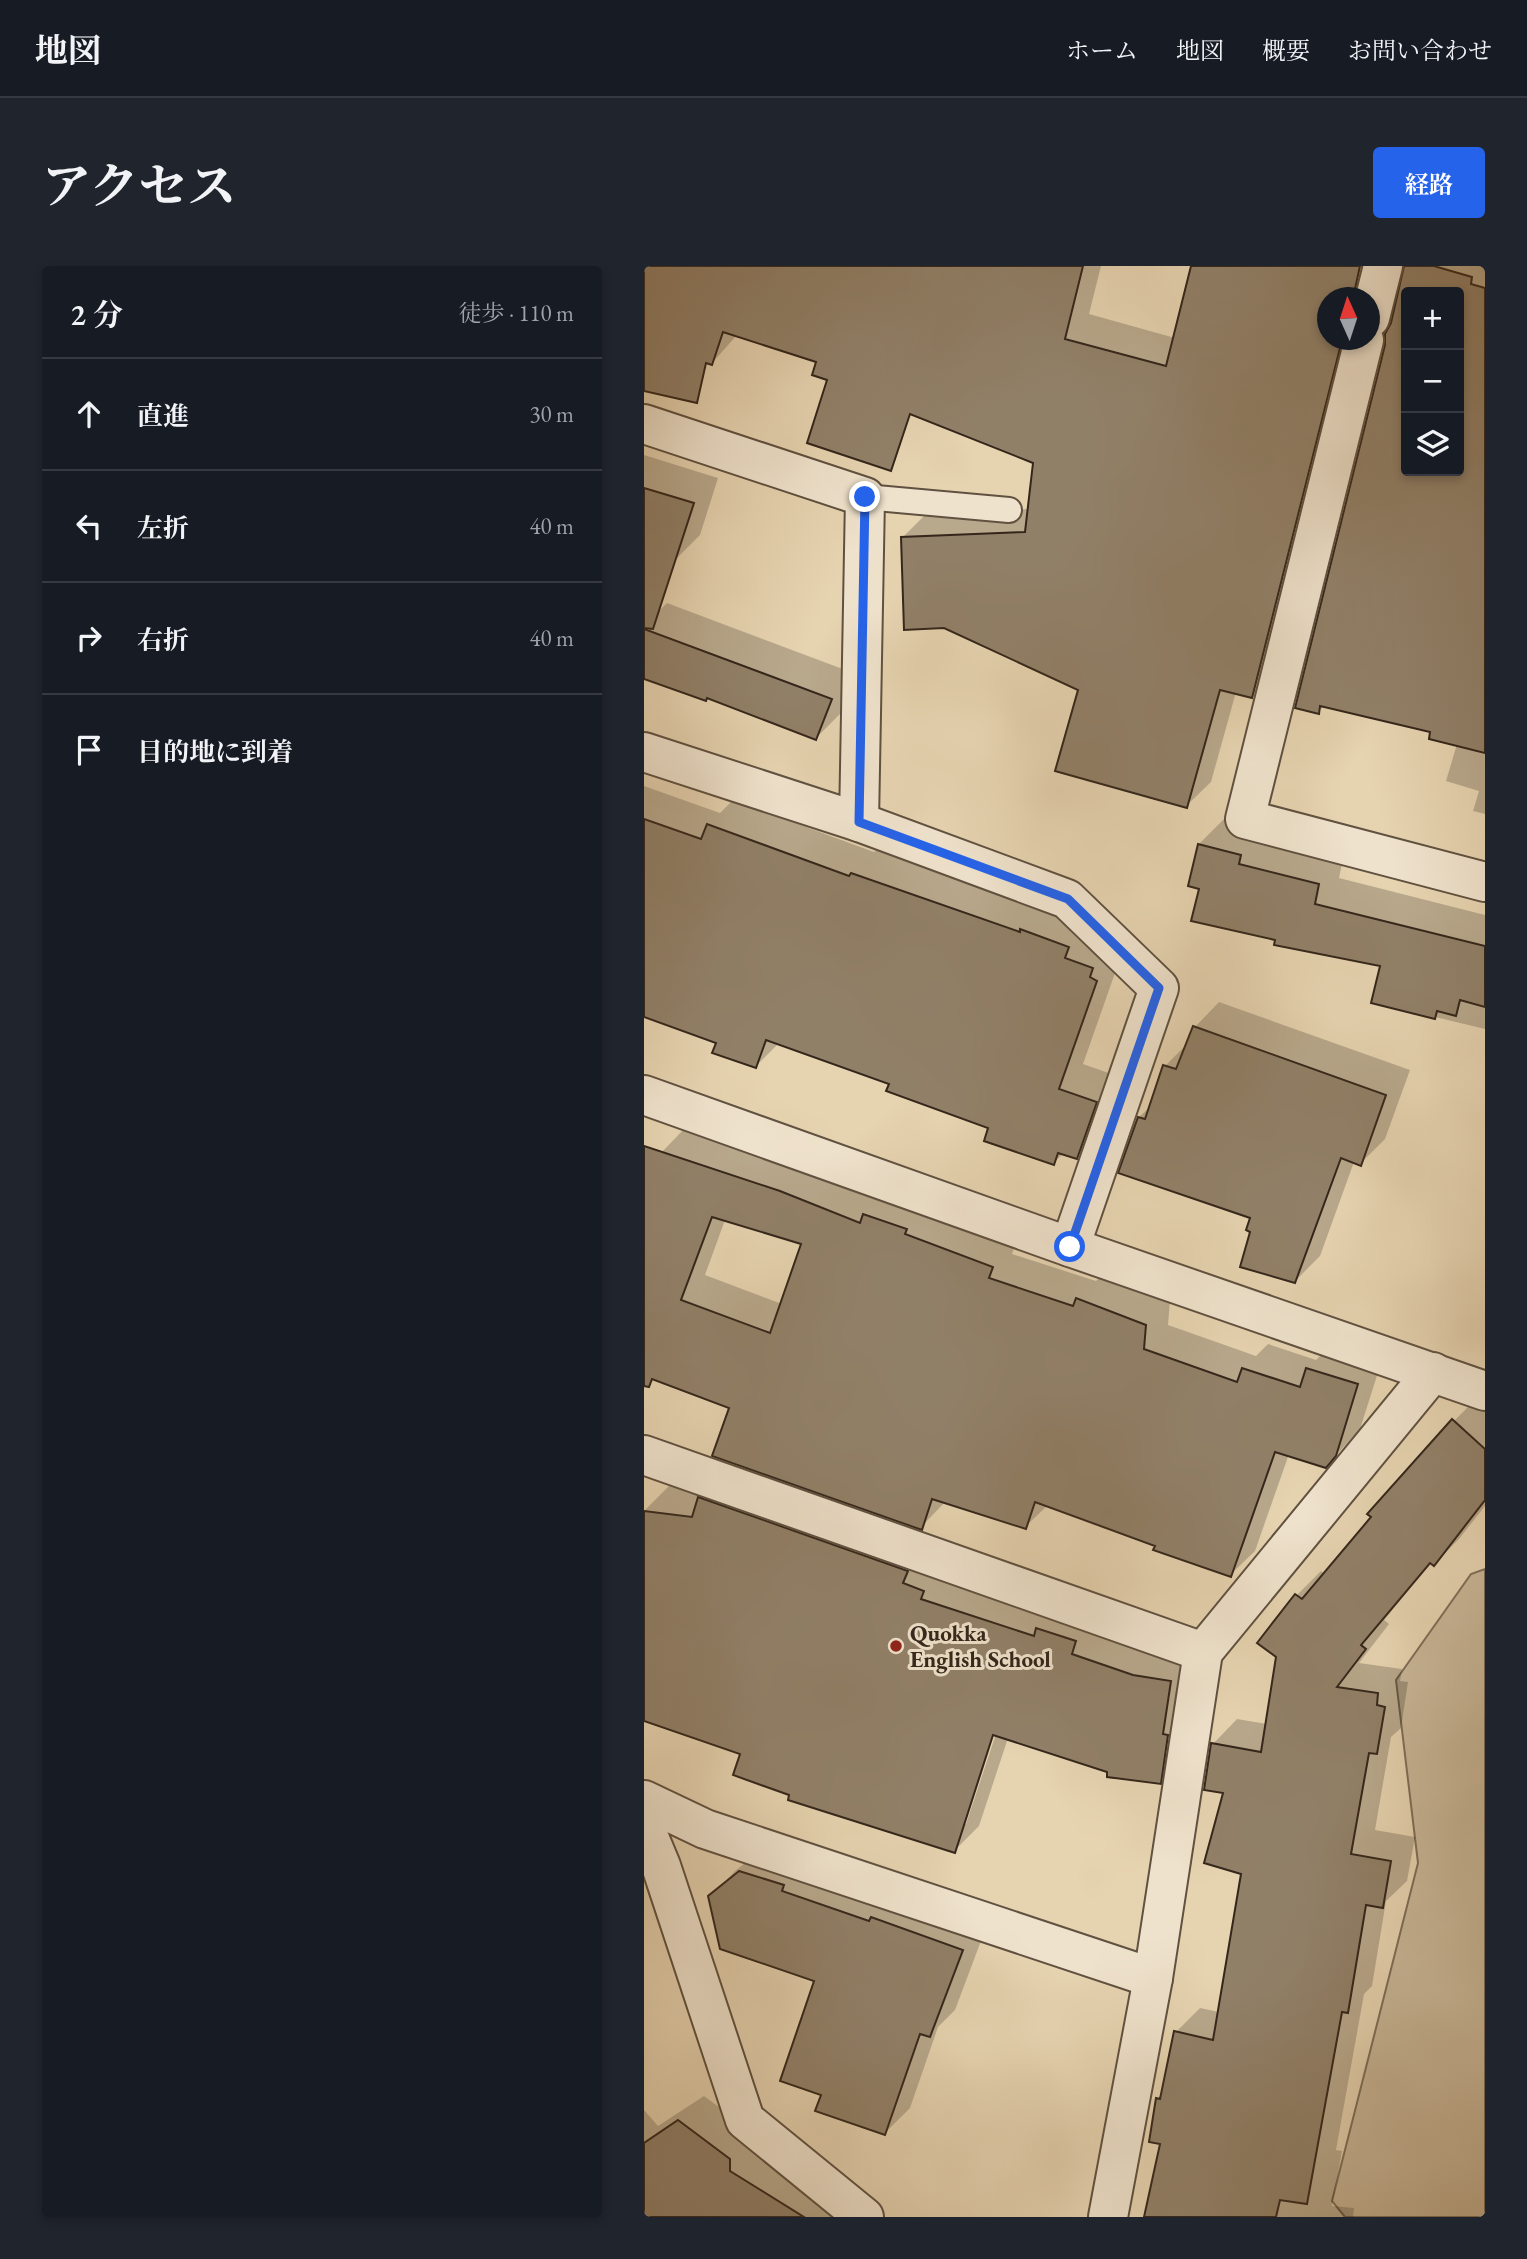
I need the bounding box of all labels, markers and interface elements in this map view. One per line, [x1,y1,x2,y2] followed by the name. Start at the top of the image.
[35,29,101,72] text: 地図
[1066,35,1138,66] text: ホーム
[1176,35,1224,66] text: 地図
[1262,35,1310,66] text: 概要
[1348,35,1492,66] text: お問い合わせ
[1373,147,1485,218] button: 経路
[42,154,237,218] text: アクセス
[1317,287,1380,350] north arrow
[1401,287,1464,476] map controls
[1401,287,1464,350] button: +
[70,295,123,334] text: 2 分
[459,298,574,328] text: 徒歩 · 110 m
[1401,350,1464,413] button: −
[70,395,108,433] icon: ahead
[137,399,189,433] text: 直進
[529,399,574,429] text: 30 m
[1401,413,1464,476] button: layers
[849,481,880,512] route end
[70,507,108,545] icon: left
[137,511,189,545] text: 左折
[529,511,574,541] text: 40 m
[70,619,108,657] icon: right
[137,623,189,657] text: 右折
[529,623,574,653] text: 40 m
[70,731,108,769] icon: arrive
[137,735,293,769] text: 目的地に到着
[1054,1231,1085,1262] route start
[910,1618,1051,1674] place label: Quokka English School
[888,1638,904,1654] marker: Quokka English School

